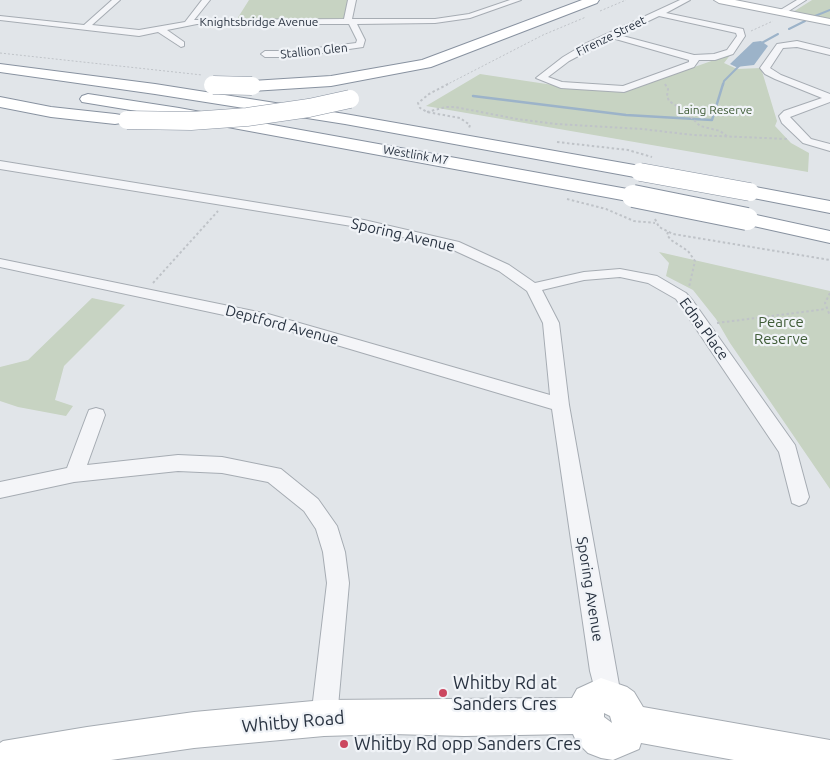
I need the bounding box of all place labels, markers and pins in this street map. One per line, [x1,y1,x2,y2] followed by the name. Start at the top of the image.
[453,672,557,714] place label: Whitby Rd at Sanders Cres
[437,687,449,699] marker: Whitby Rd at Sanders Cres
[354,733,581,755] place label: Whitby Rd opp Sanders Cres
[338,738,350,750] marker: Whitby Rd opp Sanders Cres

